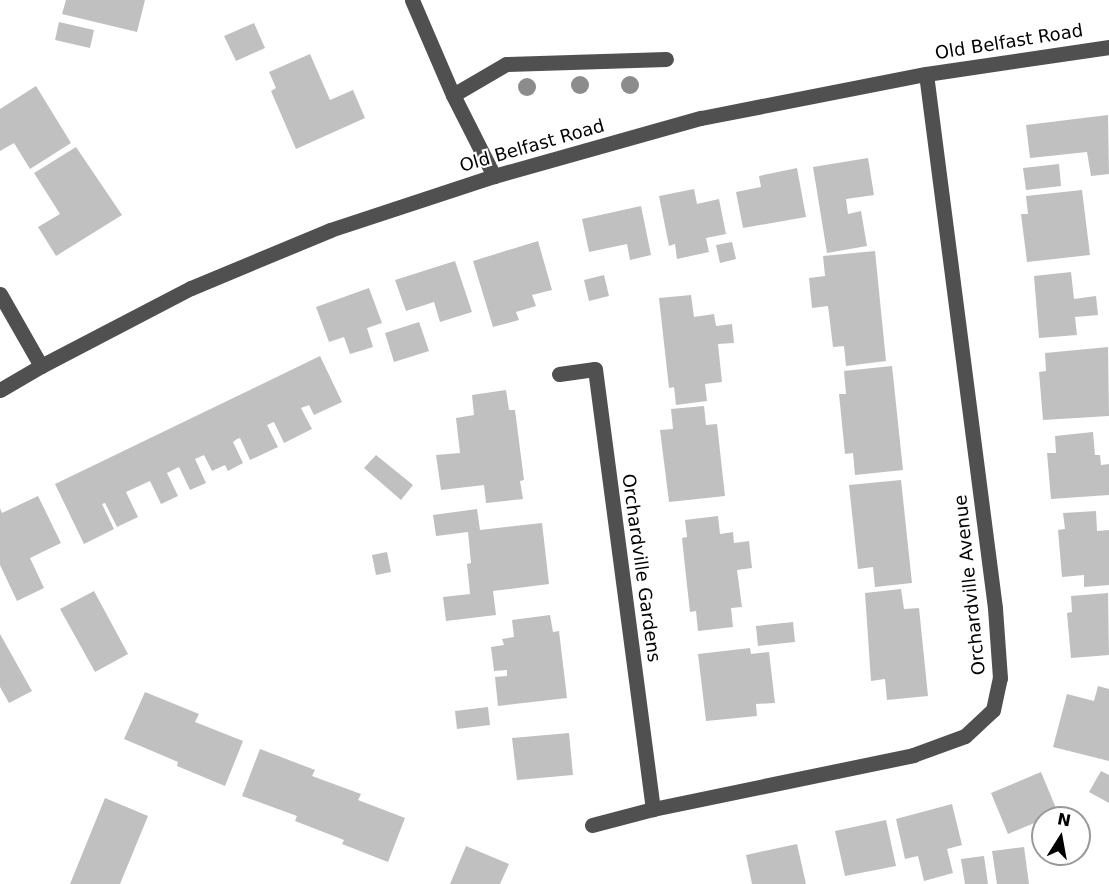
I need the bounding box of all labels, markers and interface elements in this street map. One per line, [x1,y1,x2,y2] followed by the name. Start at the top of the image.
[934,20,1084,64] street label: Old Belfast Road
[457,115,607,177] street label: Old Belfast Road
[617,473,665,663] street label: Orchardville Gardens
[950,494,990,676] street label: Orchardville Avenue
[1031,806,1091,866] north arrow
[1056,809,1073,830] text: N

